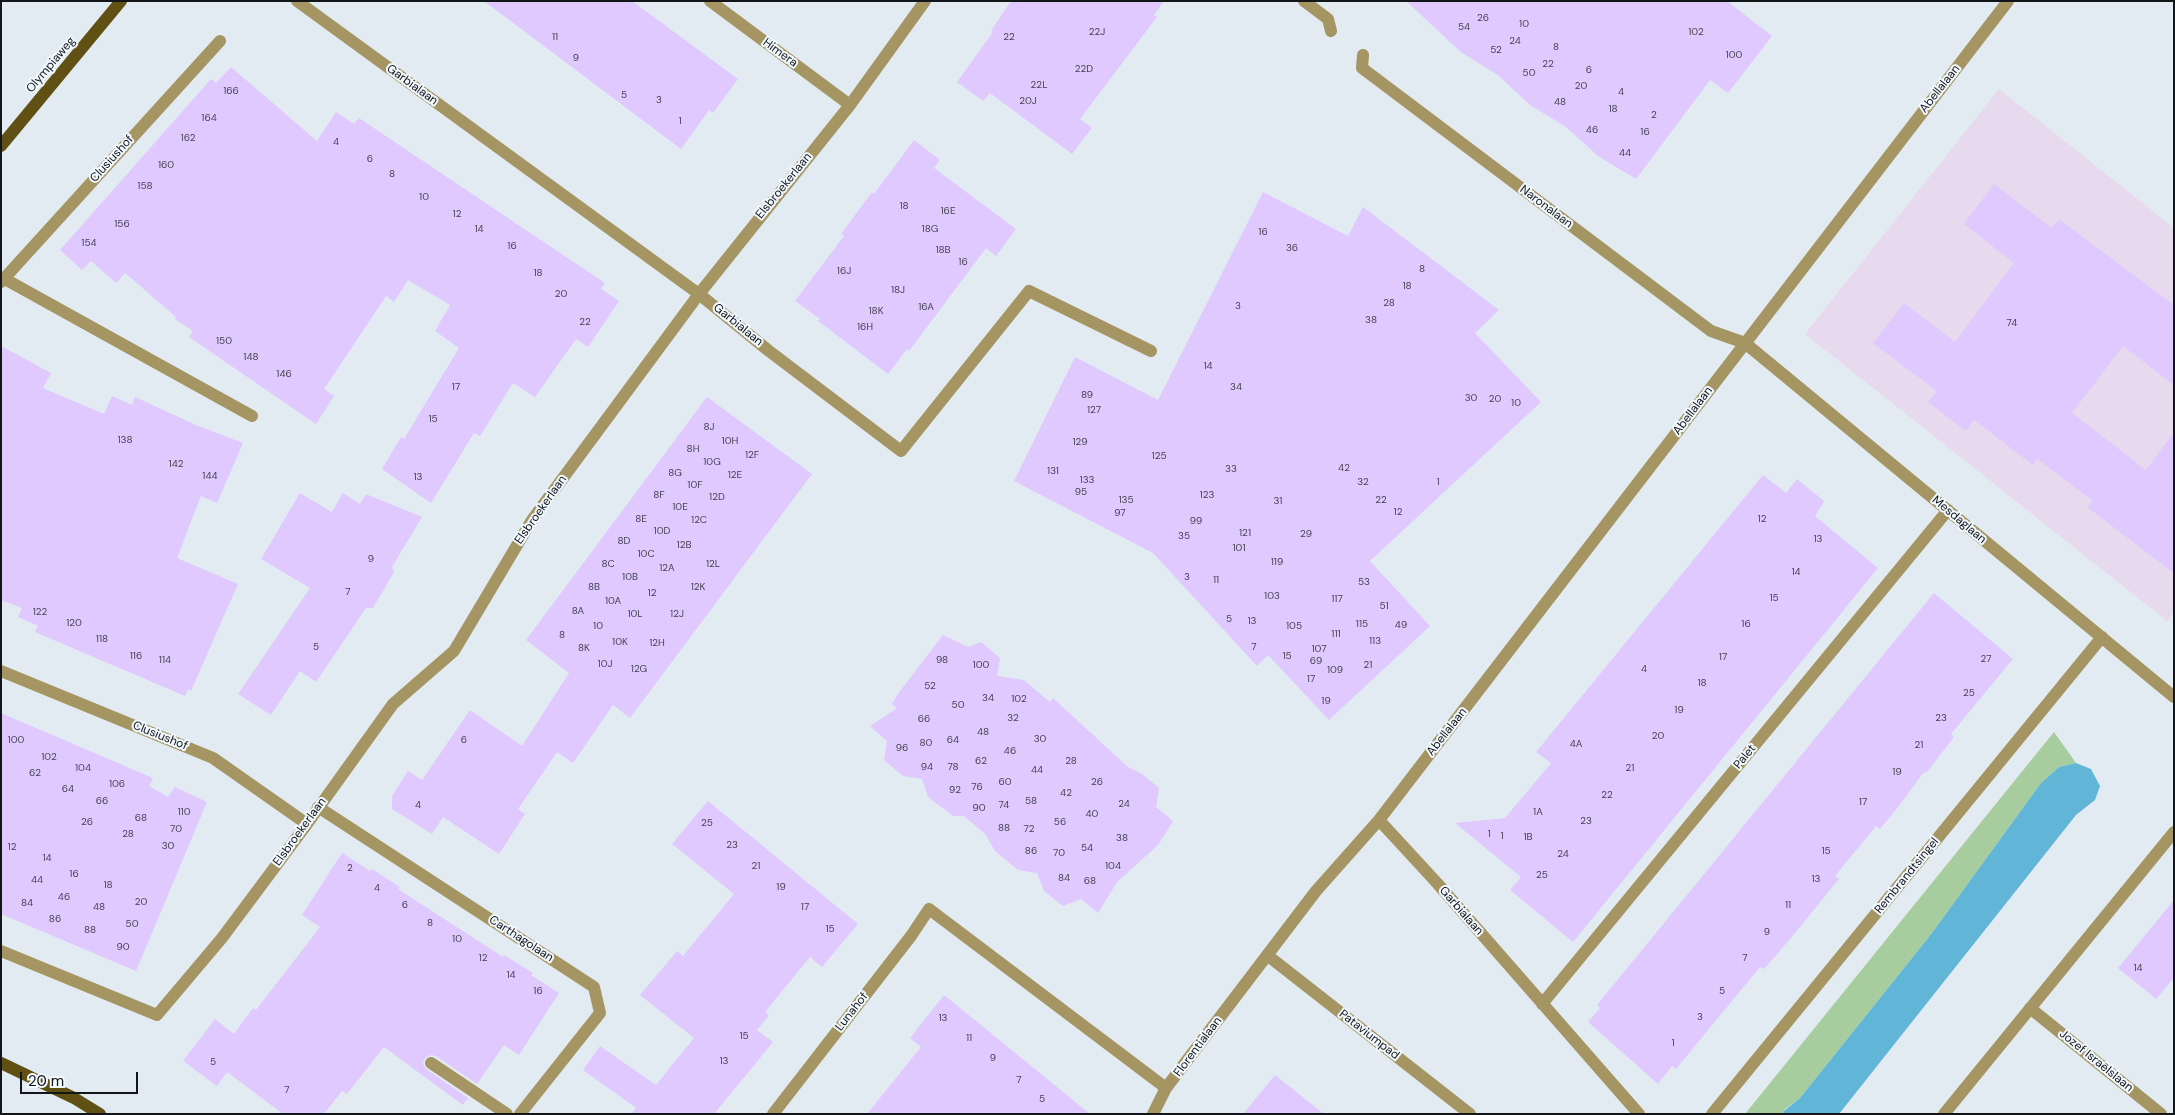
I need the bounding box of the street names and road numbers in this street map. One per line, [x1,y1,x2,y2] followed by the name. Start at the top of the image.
[23,34,79,96] street label: Olympiaweg
[760,36,800,70] street label: Himera
[384,62,440,108] street label: Garbialaan
[1917,62,1963,116] street label: Abellalaan
[87,133,137,185] street label: Clusiushof
[753,150,815,222] street label: Elsbroekerlaan
[1517,183,1575,231] street label: Naronalaan
[710,301,766,349] street label: Garbialaan
[1670,384,1716,438] street label: Abellalaan
[512,473,570,547] street label: Elsbroekerlaan
[1929,493,1989,547] street label: Mesdaglaan
[1424,705,1470,759] street label: Abellalaan
[130,718,190,754] street label: Clusiushof
[1731,742,1759,772] street label: Palet
[270,795,330,869] street label: Elsbroekerlaan
[1872,835,1942,917] street label: Rembrandtsingel
[1436,884,1486,938] street label: Garbialaan
[486,913,556,965] street label: Carthagolaan
[833,990,871,1034] street label: Lunahof
[1336,1007,1402,1063] street label: Pataviumpad
[1171,1014,1225,1080] street label: Florentialaan
[2056,1027,2136,1095] street label: Jozef Israëlslaan

